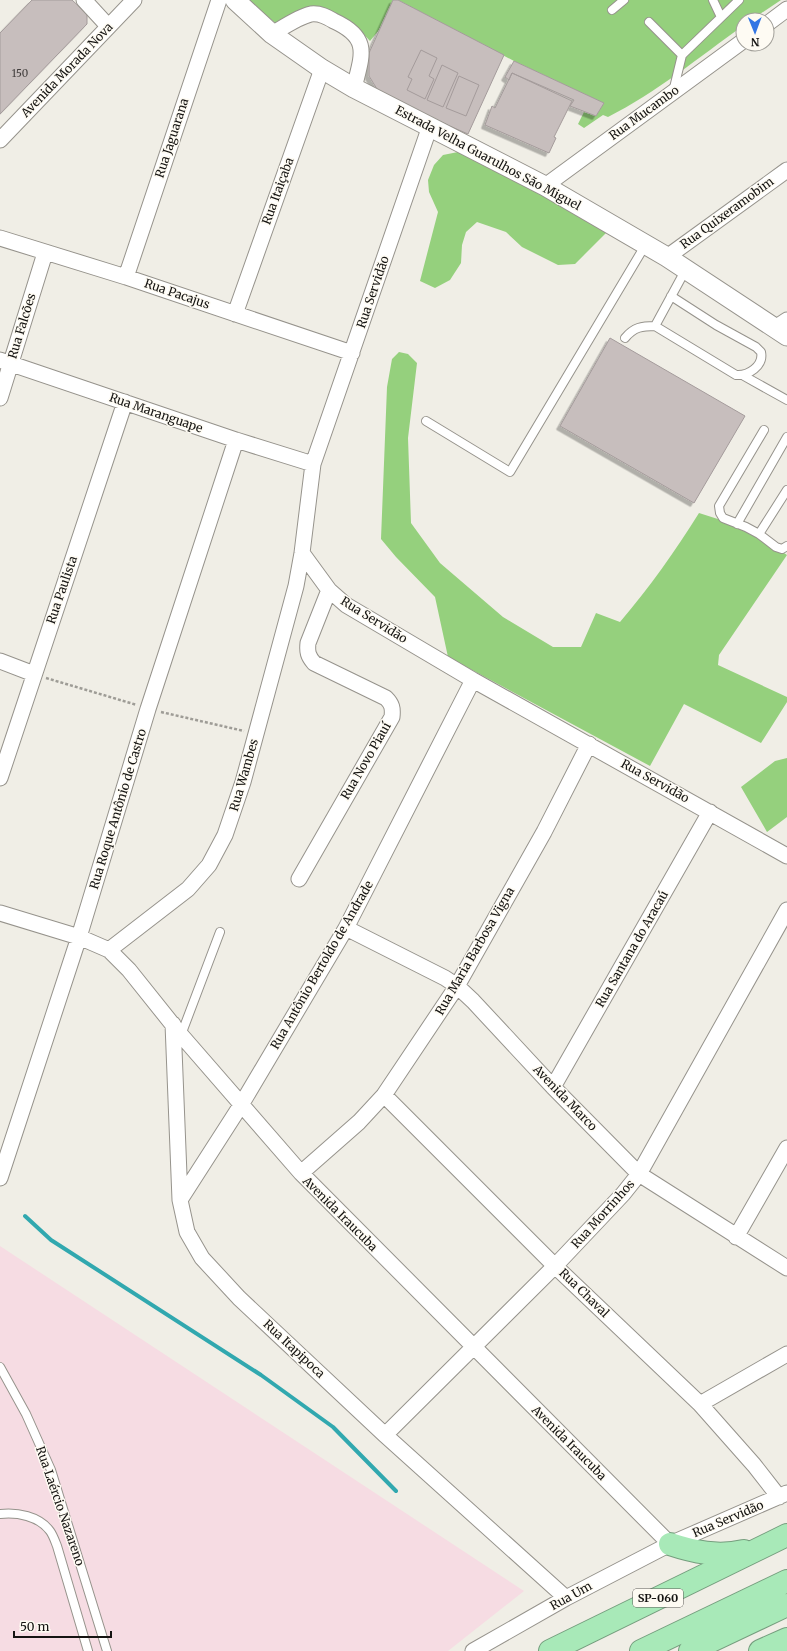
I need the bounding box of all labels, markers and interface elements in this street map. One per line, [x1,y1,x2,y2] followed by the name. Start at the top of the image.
[735,12,775,52] north arrow
[17,19,116,121] street label: Avenida Morada Nova
[750,35,760,49] text: N
[12,67,28,80] house number: 150
[606,82,682,143] street label: Rua Mucambo
[152,96,192,180] street label: Rua Jaguarana
[393,102,584,213] street label: Estrada Velha Guarulhos São Miguel
[258,155,297,226] street label: Rua Itaiçaba
[677,174,776,252] street label: Rua Quixeramobim
[353,254,392,330] street label: Rua Servidão
[142,275,212,312] street label: Rua Pacajus
[4,291,39,360] street label: Rua Falcões
[107,389,205,436] street label: Rua Maranguape
[43,553,80,626] street label: Rua Paulista
[338,593,410,646] street label: Rua Servidão
[337,718,394,802] street label: Rua Novo Piauí
[86,727,149,891] street label: Rua Roque Antônio de Castro
[226,737,261,813] street label: Rua Wambes
[619,756,692,805] street label: Rua Servidão
[267,878,376,1052] street label: Rua Antônio Bertoldo de Andrade
[432,884,518,1017] street label: Rua Maria Barbosa Vigna
[592,887,671,1010] street label: Rua Santana do Aracaú
[530,1061,600,1134] street label: Avenida Marco
[299,1172,381,1255] street label: Avenida Iraucuba
[568,1176,637,1251] street label: Rua Morrinhos
[556,1265,613,1320] street label: Rua Chaval
[260,1316,329,1381] street label: Rua Itapipoca
[528,1401,610,1484] street label: Avenida Iraucuba
[33,1444,88,1568] street label: Rua Laércio Nazareno
[690,1497,766,1540] street label: Rua Servidão
[547,1578,594,1613] street label: Rua Um
[633,1589,683,1607] road number: SP-060
[14,1613,111,1639] scale bar
[20,1619,49,1634] text: 50 m

